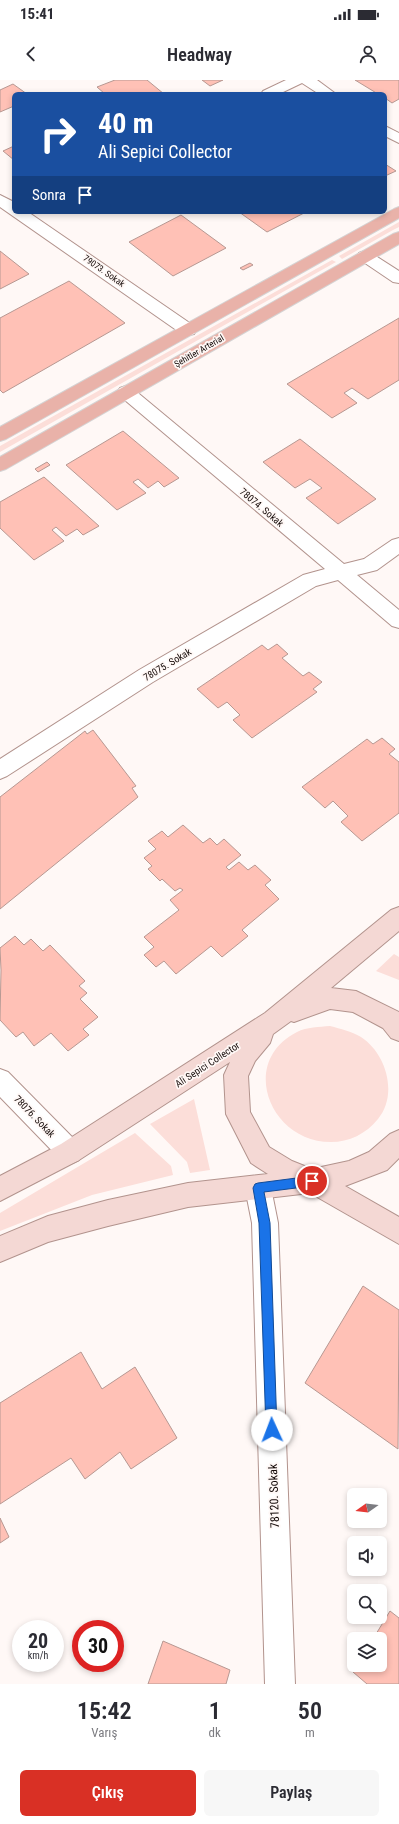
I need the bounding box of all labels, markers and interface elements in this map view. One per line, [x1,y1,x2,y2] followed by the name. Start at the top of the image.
[20,5,54,23] text: 15:41
[20,43,42,65] icon: back
[357,43,379,65] icon: person
[167,44,232,65] text: Headway
[98,107,154,140] text: 40 m
[32,108,84,160] icon: right
[98,141,232,162] text: Ali Sepici Collector
[74,184,96,206] icon: arrive
[32,186,66,204] text: Sonra
[81,253,127,289] street label: 79073. Sokak
[173,333,225,369] street label: Şehitler Arterial
[238,486,286,529] street label: 78074. Sokak
[141,646,193,683] street label: 78075. Sokak
[173,1040,242,1089] street label: Ali Sepici Collector
[12,1093,58,1140] street label: 78076. Sokak
[295,1164,329,1198] pin
[301,1170,323,1192] icon: arrive
[251,1409,293,1451] position arrow
[266,1463,282,1528] street label: 78120. Sokak
[347,1488,387,1528] north arrow
[347,1488,387,1672] map controls
[347,1536,387,1576] button: sound
[347,1584,387,1624] button: search
[72,1620,124,1672] speed limit sign: 30
[28,1629,48,1653] text: 20
[347,1632,387,1672] button: layers
[28,1650,48,1661] text: km/h
[77,1697,132,1725] text: 15:42
[209,1697,221,1725] text: 1
[298,1697,322,1725] text: 50
[91,1725,117,1740] text: Varış
[209,1725,221,1740] text: dk
[305,1725,315,1740] text: m
[20,1770,196,1816] button: Çıkış
[204,1770,379,1816] button: Paylaş

